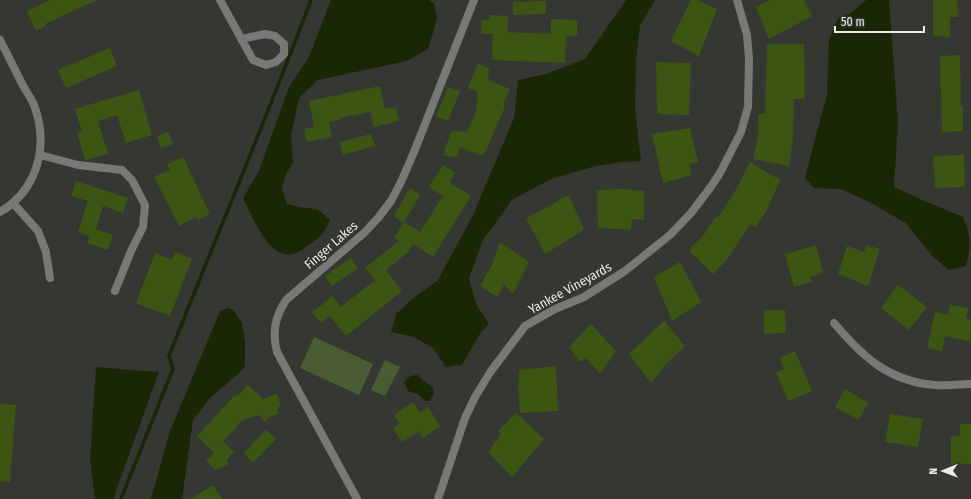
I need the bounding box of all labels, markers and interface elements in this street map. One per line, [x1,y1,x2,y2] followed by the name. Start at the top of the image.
[835,8,924,34] scale bar
[841,15,865,29] text: 50 m
[301,218,361,272] street label: Finger Lakes
[526,259,614,317] street label: Yankee Vineyards
[923,451,963,491] north arrow
[927,468,940,475] text: N

